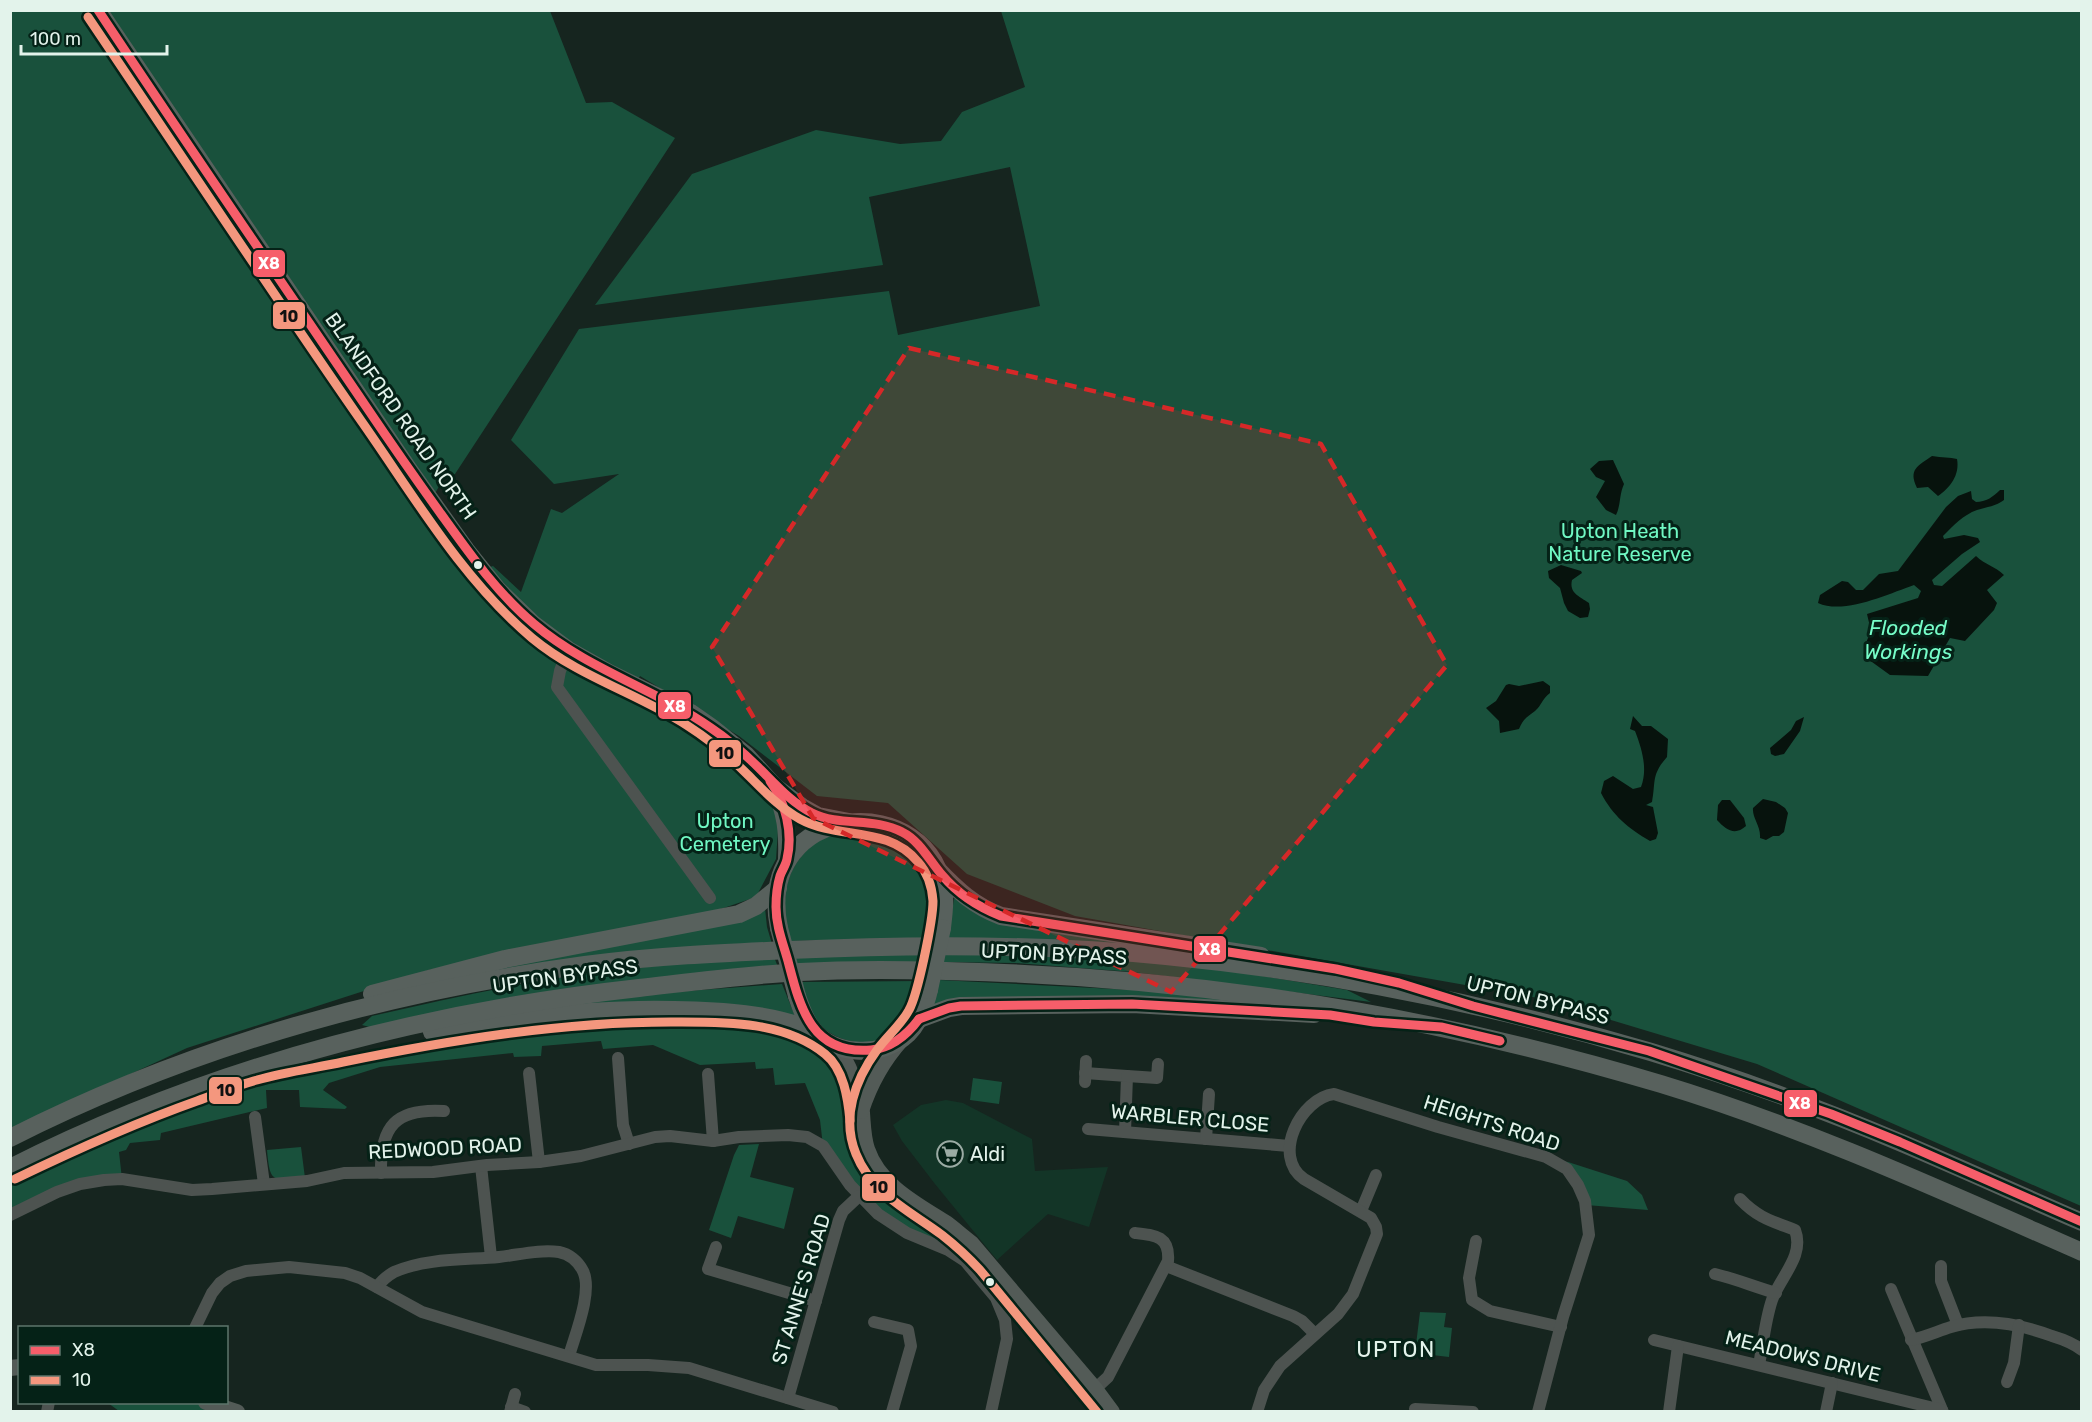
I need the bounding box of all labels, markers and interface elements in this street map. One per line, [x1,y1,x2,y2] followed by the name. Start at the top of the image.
[21,18,166,56] scale bar
[30,28,81,50] text: 100 m
[252,249,286,278] line badge: X8
[258,254,280,273] text: X8
[272,301,306,330] line badge: 10
[280,307,299,326] text: 10
[320,308,482,524] street label: BLANDFORD ROAD NORTH
[1548,519,1692,566] park label: Upton Heath Nature Reserve
[472,559,484,571] unlabelled marker
[1864,615,1952,664] water label: Flooded Workings
[657,691,692,720] line badge: X8
[664,697,686,716] text: X8
[708,739,742,768] line badge: 10
[716,744,735,763] text: 10
[679,809,771,856] park label: Upton Cemetery
[1193,935,1227,963] line badge: X8
[980,938,1128,970] street label: UPTON BYPASS
[1199,940,1221,959] text: X8
[491,954,639,998] street label: UPTON BYPASS
[1464,971,1612,1029] street label: UPTON BYPASS
[208,1076,243,1105] line badge: 10
[217,1081,236,1100] text: 10
[1783,1089,1818,1118] line badge: X8
[1421,1090,1563,1156] street label: HEIGHTS ROAD
[1789,1094,1811,1113] text: X8
[1110,1099,1270,1137] street label: WARBLER CLOSE
[367,1132,523,1164] street label: REDWOOD ROAD
[935,1139,965,1169] supermarket icon: Aldi
[970,1142,1005,1166] place label: Aldi
[861,1173,896,1202] line badge: 10
[870,1178,889,1197] text: 10
[767,1211,835,1367] street label: ST ANNE'S ROAD
[984,1276,996,1288] unlabelled marker
[1723,1325,1883,1387] street label: MEADOWS DRIVE
[18,1326,228,1404] legend
[1356,1336,1436,1363] district label: UPTON
[72,1339,95,1361] text: X8
[72,1369,91,1391] text: 10

